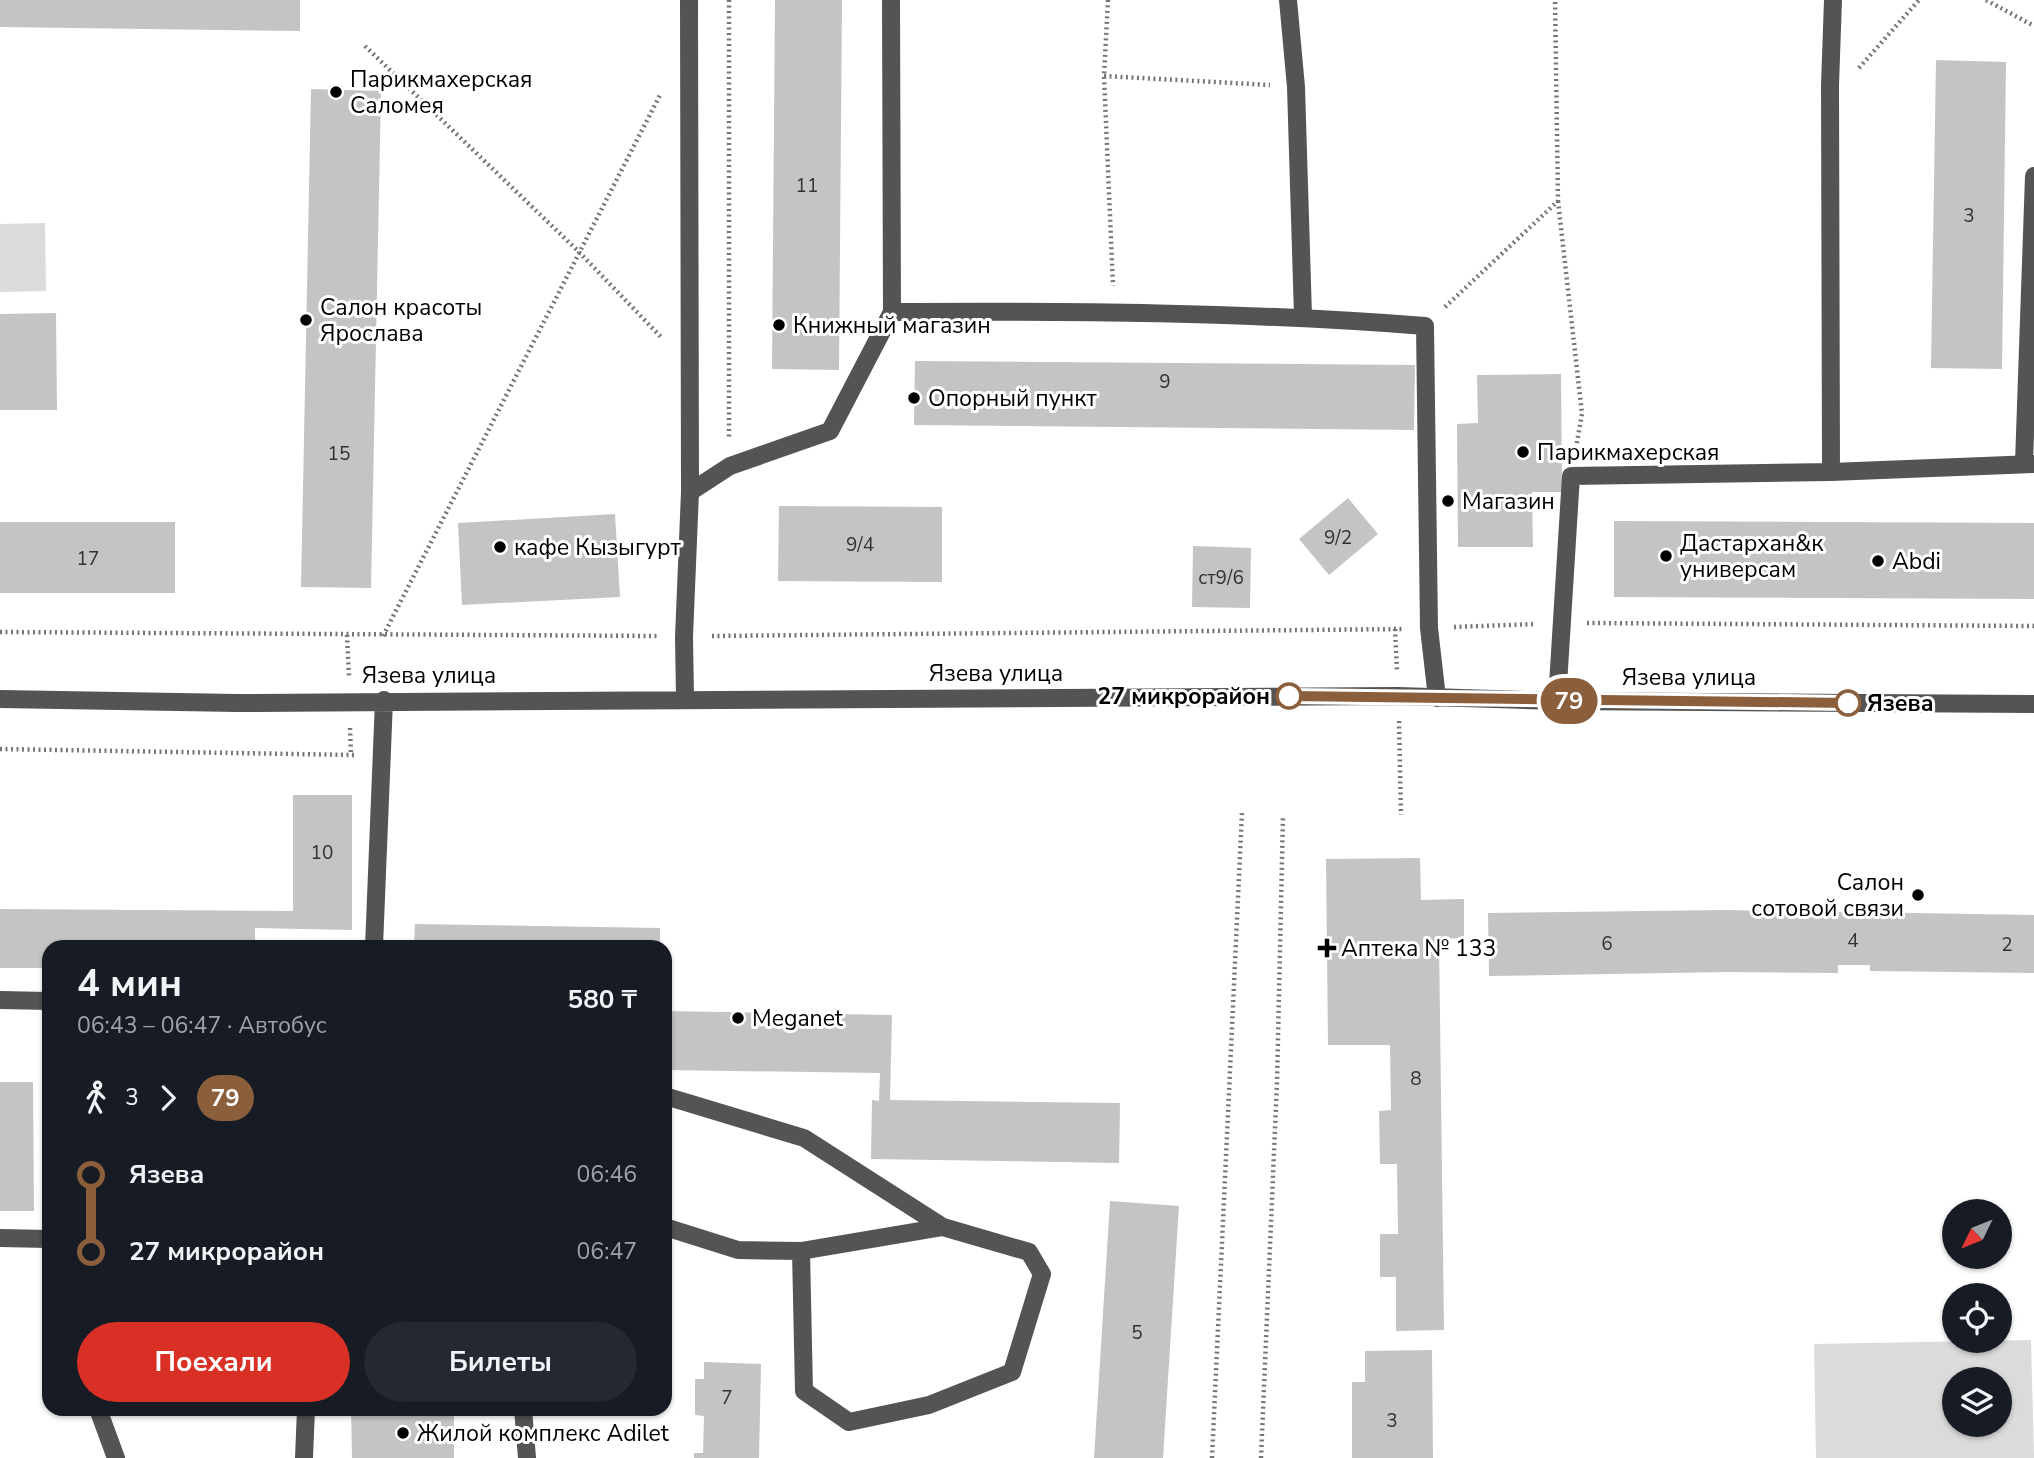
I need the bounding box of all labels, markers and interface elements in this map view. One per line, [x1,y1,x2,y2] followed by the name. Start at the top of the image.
[350,64,532,121] place label: Парикмахерская Саломея
[328,84,344,100] marker: Парикмахерская Саломея
[796,173,818,199] house number: 11
[1963,203,1975,229] house number: 3
[320,292,482,349] place label: Салон красоты Ярослава
[793,310,991,341] place label: Книжный магазин
[298,312,314,328] marker: Салон красоты Ярослава
[771,317,787,333] marker: Книжный магазин
[1159,369,1171,395] house number: 9
[928,383,1097,414] place label: Опорный пункт
[906,390,922,406] marker: Опорный пункт
[1537,437,1719,468] place label: Парикмахерская
[328,441,350,467] house number: 15
[1515,444,1531,460] marker: Парикмахерская
[1462,486,1555,517] place label: Магазин
[1440,493,1456,509] marker: Магазин
[1324,525,1352,551] house number: 9/2
[1680,528,1824,585] place label: Дастархан&к универсам
[514,532,682,563] place label: кафе Кызыгурт
[846,532,874,558] house number: 9/4
[492,539,508,555] marker: кафе Кызыгурт
[77,546,99,572] house number: 17
[1892,546,1941,577] place label: Abdi
[1658,548,1674,564] marker: Дастархан&к универсам
[1870,553,1886,569] marker: Abdi
[1198,565,1244,591] house number: ст9/6
[929,658,1063,689] street label: Язева улица
[362,660,496,691] street label: Язева улица
[1622,662,1756,693] street label: Язева улица
[1538,678,1600,724] line badge: 79
[1098,681,1270,712] place label: 27 микрорайон
[1276,683,1302,709] marker: 27 микрорайон
[1555,685,1583,717] text: 79
[1867,688,1934,719] place label: Язева
[1835,690,1861,716] marker: Язева
[311,840,333,866] house number: 10
[1751,867,1904,924] place label: Салон сотовой связи
[1910,887,1926,903] marker: Салон сотовой связи
[1847,928,1859,954] house number: 4
[1601,931,1613,957] house number: 6
[2001,932,2013,958] house number: 2
[1341,933,1496,964] place label: Аптека № 133
[1319,940,1335,956] marker: Аптека № 133
[77,958,182,1009] text: 4 мин
[568,982,637,1017] text: 580 ₸
[752,1003,844,1034] place label: Meganet
[77,1010,327,1041] text: 06:43 – 06:47 · Автобус
[730,1010,746,1026] marker: Meganet
[1410,1066,1422,1092] house number: 8
[77,1079,115,1117] icon: walk
[149,1079,187,1117] icon: forward
[125,1082,139,1113] text: 3
[211,1082,240,1114] text: 79
[129,1157,204,1192] text: Язева
[577,1159,637,1190] text: 06:46
[1942,1199,2012,1269] north arrow
[1942,1199,2012,1437] map controls
[129,1234,324,1269] text: 27 микрорайон
[577,1236,637,1267] text: 06:47
[1942,1283,2012,1353] button: locate
[1131,1320,1143,1346] house number: 5
[77,1322,350,1402] button: Поехали
[364,1322,637,1402] button: Билеты
[1942,1367,2012,1437] button: layers
[721,1385,733,1411] house number: 7
[1386,1408,1398,1434] house number: 3
[417,1418,670,1449] place label: Жилой комплекс Adilet
[395,1425,411,1441] marker: Жилой комплекс Adilet

